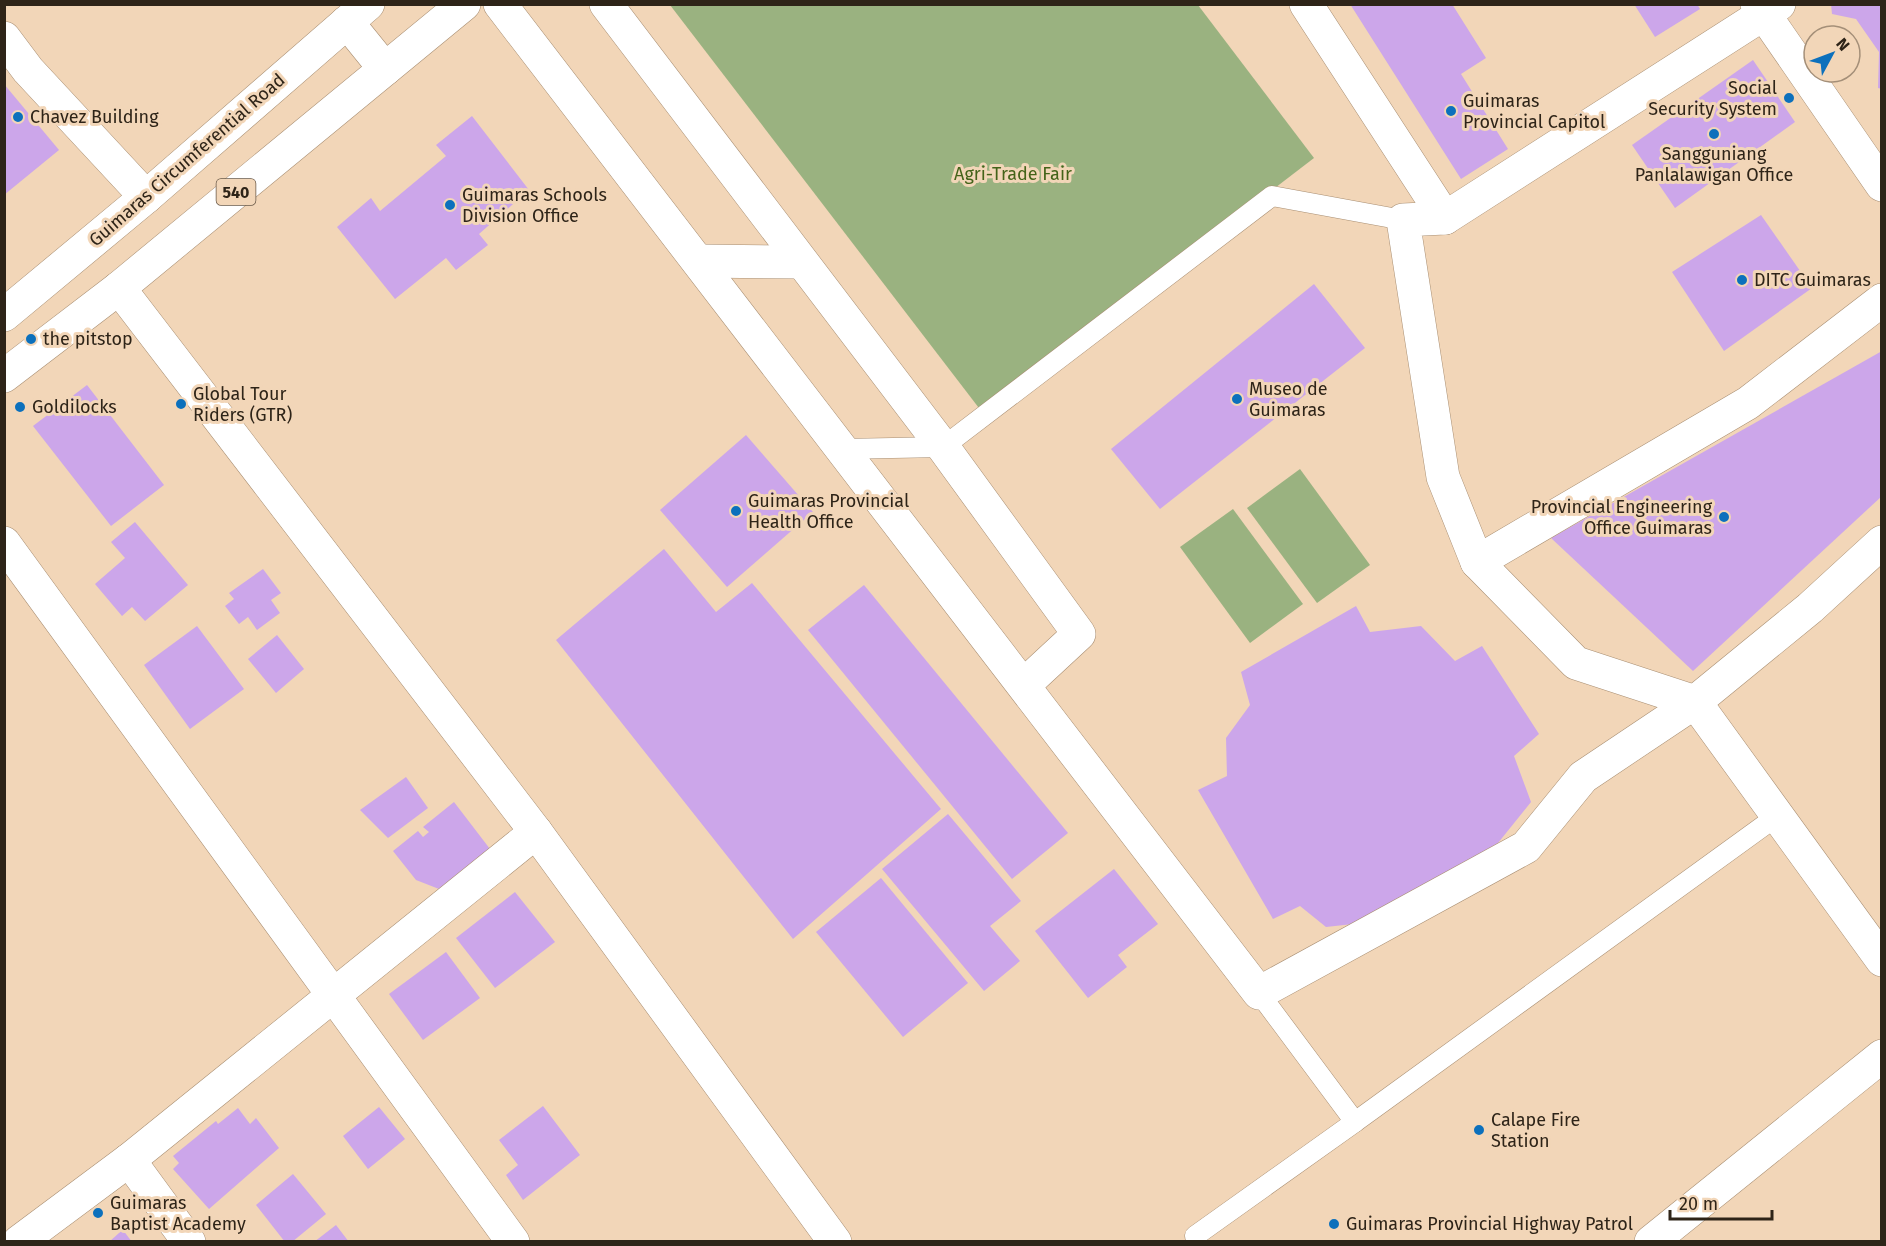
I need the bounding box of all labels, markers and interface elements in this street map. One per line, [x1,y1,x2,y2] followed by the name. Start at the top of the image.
[1802,24,1862,84] north arrow
[1832,34,1854,55] text: N
[85,69,289,251] street label: Guimaras Circumferential Road
[1648,77,1777,120] place label: Social Security System
[1463,90,1605,133] place label: Guimaras Provincial Capitol
[1782,91,1796,105] marker: Social Security System
[1444,104,1458,118] marker: Guimaras Provincial Capitol
[30,106,159,128] place label: Chavez Building
[11,110,25,124] marker: Chavez Building
[1707,127,1721,141] marker: Sangguniang Panlalawigan Office
[1635,143,1793,186] place label: Sangguniang Panlalawigan Office
[954,163,1072,185] park label: Agri-Trade Fair
[216,179,256,205] road number: 540
[462,184,607,227] place label: Guimaras Schools Division Office
[443,198,457,212] marker: Guimaras Schools Division Office
[1754,269,1871,291] place label: DITC Guimaras
[1735,273,1749,287] marker: DITC Guimaras
[43,328,133,350] place label: the pitstop
[24,332,38,346] marker: the pitstop
[1249,378,1328,421] place label: Museo de Guimaras
[193,383,292,426] place label: Global Tour Riders (GTR)
[1230,392,1244,406] marker: Museo de Guimaras
[32,396,117,418] place label: Goldilocks
[174,397,188,411] marker: Global Tour Riders (GTR)
[13,400,27,414] marker: Goldilocks
[748,490,909,533] place label: Guimaras Provincial Health Office
[1531,496,1713,539] place label: Provincial Engineering Office Guimaras
[729,504,743,518] marker: Guimaras Provincial Health Office
[1717,510,1731,524] marker: Provincial Engineering Office Guimaras
[1491,1109,1580,1152] place label: Calape Fire Station
[1472,1123,1486,1137] marker: Calape Fire Station
[1670,1183,1772,1221] scale bar
[110,1192,246,1235] place label: Guimaras Baptist Academy
[1679,1193,1718,1215] text: 20 m
[91,1206,105,1220] marker: Guimaras Baptist Academy
[1346,1213,1633,1235] place label: Guimaras Provincial Highway Patrol
[1327,1217,1341,1231] marker: Guimaras Provincial Highway Patrol

